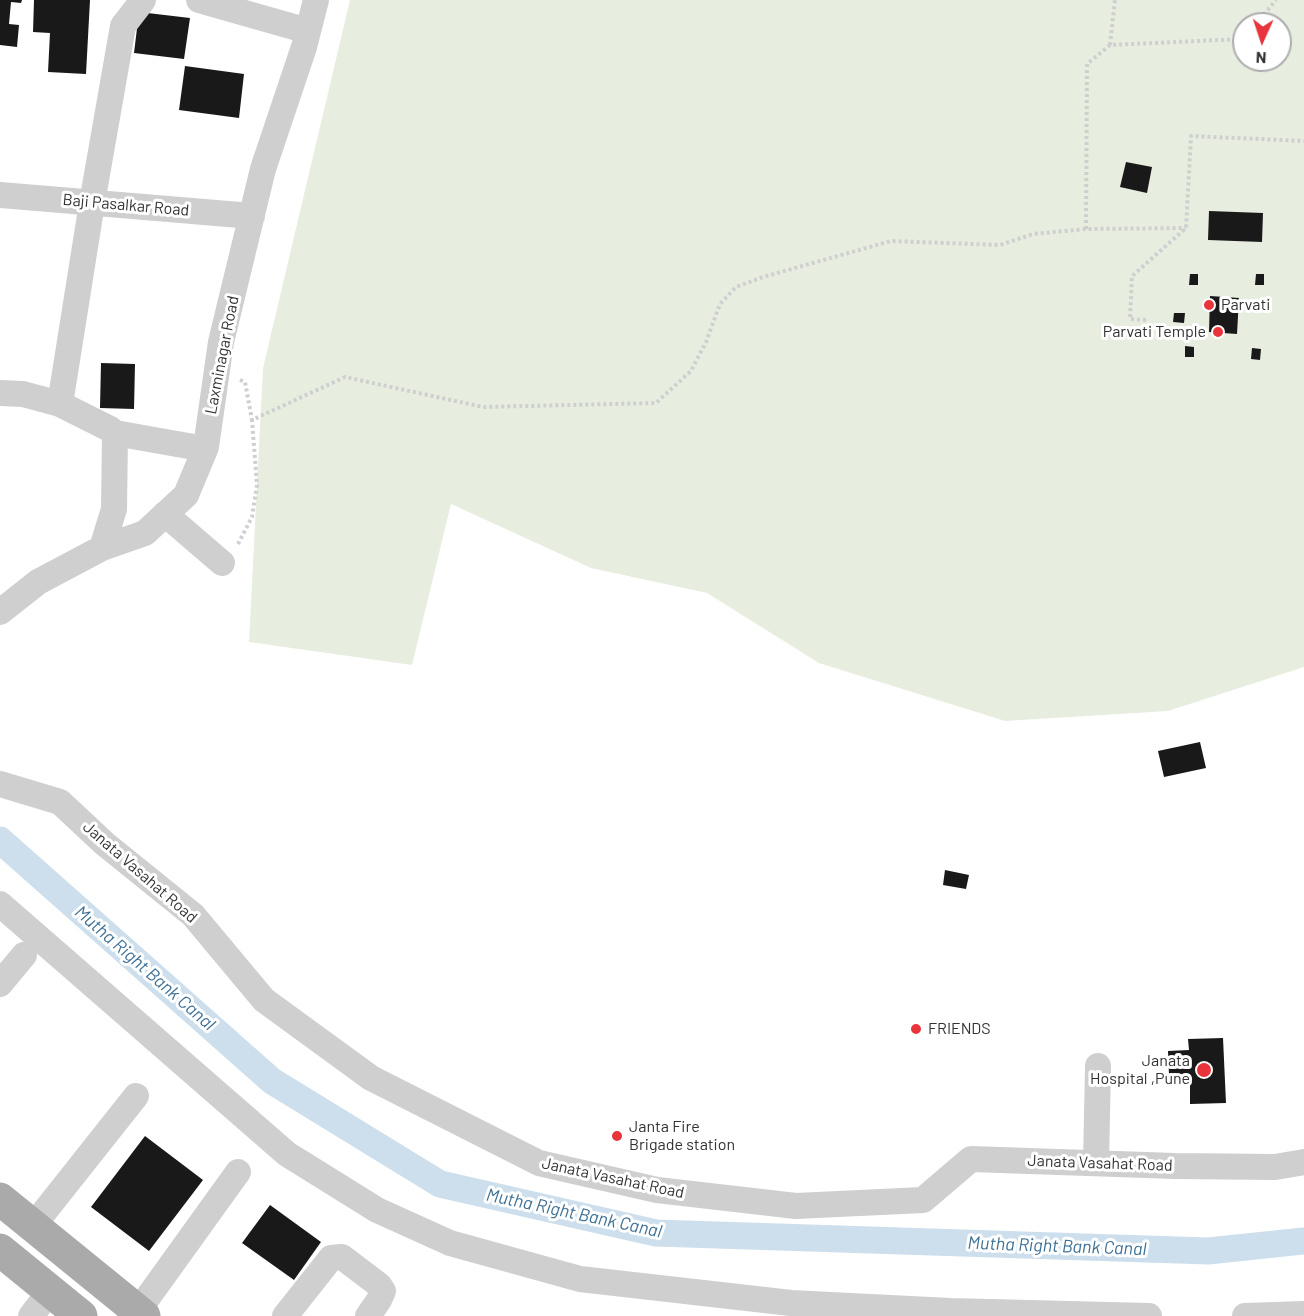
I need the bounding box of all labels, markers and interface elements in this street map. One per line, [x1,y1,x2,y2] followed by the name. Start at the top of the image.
[1232,12,1292,72] north arrow
[1255,49,1267,68] text: N
[62,190,190,220] street label: Baji Pasalkar Road
[201,294,243,416] street label: Laxminagar Road
[1221,295,1270,315] place label: Parvati
[1202,298,1216,312] marker: Parvati
[1103,322,1206,342] place label: Parvati Temple
[1211,325,1225,339] marker: Parvati Temple
[79,817,201,927] street label: Janata Vasahat Road
[70,901,220,1035] water label: Mutha Right Bank Canal
[928,1019,991,1039] place label: FRIENDS
[909,1022,923,1036] marker: FRIENDS
[1090,1051,1190,1089] place label: Janata Hospital ,Pune
[1195,1061,1213,1079] marker: Janata Hospital ,Pune
[629,1117,735,1155] place label: Janta Fire Brigade station
[610,1129,624,1143] marker: Janta Fire Brigade station
[1027,1151,1173,1175] street label: Janata Vasahat Road
[540,1154,686,1202] street label: Janata Vasahat Road
[484,1184,664,1242] water label: Mutha Right Bank Canal
[967,1232,1147,1260] water label: Mutha Right Bank Canal

